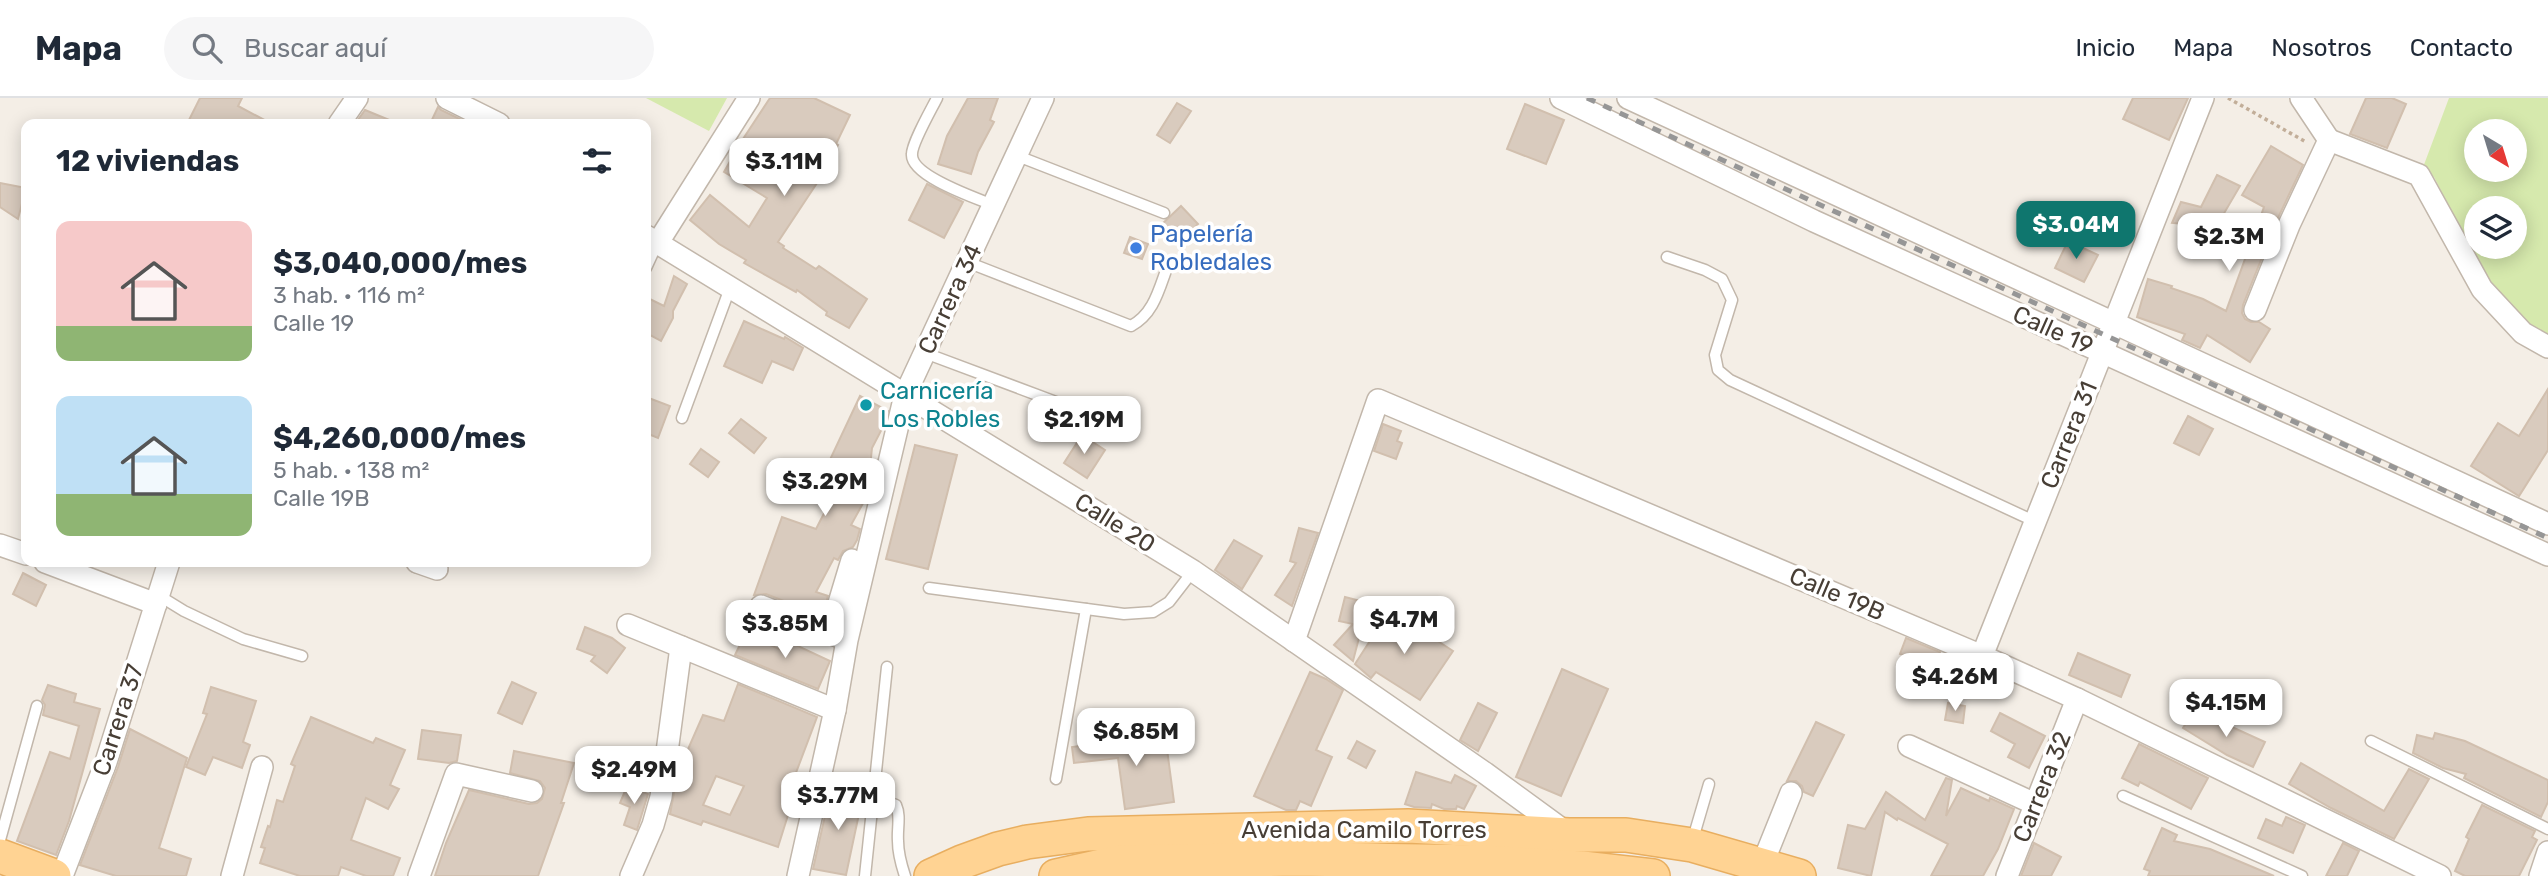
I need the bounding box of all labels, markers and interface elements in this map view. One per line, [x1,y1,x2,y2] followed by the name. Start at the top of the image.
[164,17,654,80] search box
[35,29,122,68] text: Mapa
[188,29,226,67] icon: search
[244,33,387,64] text: Buscar aquí
[2076,34,2135,62] text: Inicio
[2173,34,2233,62] text: Mapa
[2271,34,2372,62] text: Nosotros
[2410,34,2513,62] text: Contacto
[2464,119,2527,182] north arrow
[2464,119,2527,259] map controls
[727,139,841,198] pin: $3.11M
[578,142,616,180] icon: filters
[56,143,239,179] text: 12 viviendas
[745,147,823,175] text: $3.11M
[2464,196,2527,259] button: layers
[2019,202,2133,261] pin: $3.04M
[2032,210,2120,238] text: $3.04M
[2180,214,2278,273] pin: $2.3M
[1150,220,1272,276] place label: Papelería Robledales
[2193,222,2265,250] text: $2.3M
[912,240,988,358] street label: Carrera 34
[1128,240,1144,256] marker: Papelería Robledales
[273,245,527,281] text: $3,040,000/mes
[112,249,196,333] icon: home
[273,281,425,309] text: 3 hab. · 116 m²
[2009,300,2097,360] street label: Calle 19
[273,309,354,337] text: Calle 19
[880,377,1000,433] place label: Carnicería Los Robles
[2035,377,2103,493] street label: Carrera 31
[1027,396,1141,456] pin: $2.19M
[858,397,874,413] marker: Carnicería Los Robles
[1044,405,1124,433] text: $2.19M
[273,420,526,456] text: $4,260,000/mes
[112,424,196,508] icon: home
[273,456,429,484] text: 5 hab. · 138 m²
[768,458,882,518] pin: $3.29M
[782,467,868,495] text: $3.29M
[273,484,370,512] text: Calle 19B
[1070,487,1160,559] street label: Calle 20
[1785,561,1889,627] street label: Calle 19B
[1355,596,1453,656] pin: $4.7M
[728,601,842,660] pin: $3.85M
[1370,605,1438,633] text: $4.7M
[742,609,828,637] text: $3.85M
[1898,654,2012,713] pin: $4.26M
[87,661,149,779] street label: Carrera 37
[1912,662,1998,690] text: $4.26M
[2169,680,2283,739] pin: $4.15M
[2185,688,2267,716] text: $4.15M
[1079,708,1193,768] pin: $6.85M
[1093,717,1179,745] text: $6.85M
[2007,727,2077,847] street label: Carrera 32
[577,746,691,806] pin: $2.49M
[591,755,677,783] text: $2.49M
[781,772,895,832] pin: $3.77M
[797,781,879,809] text: $3.77M
[1241,816,1487,844] street label: Avenida Camilo Torres

